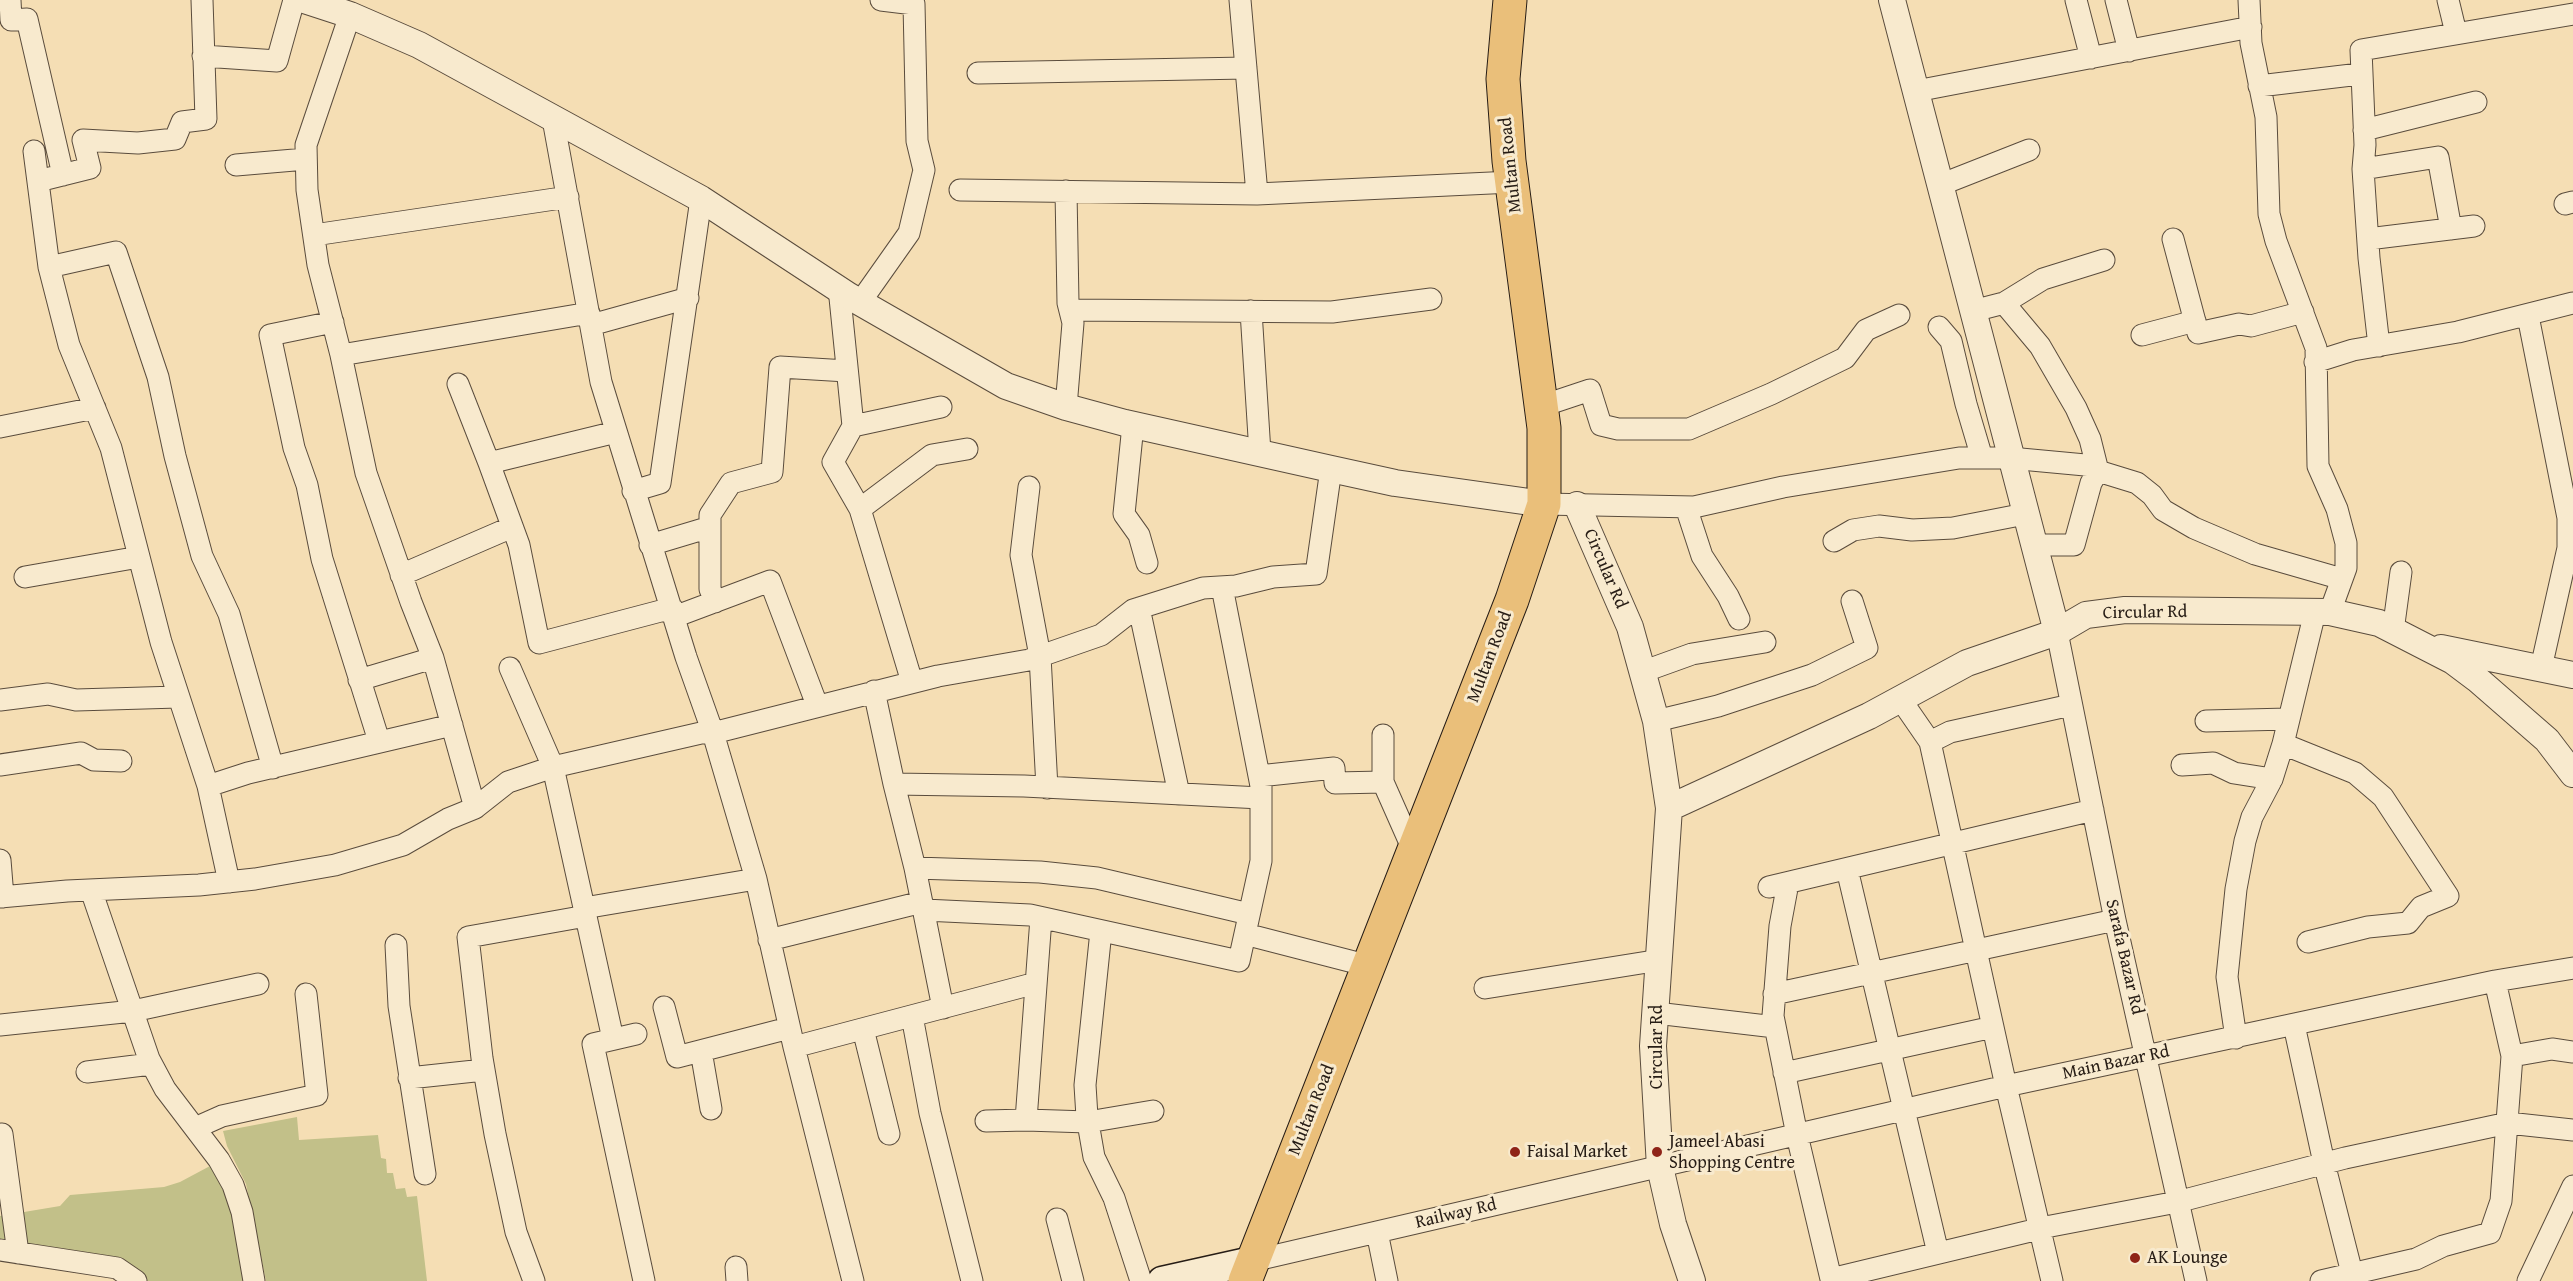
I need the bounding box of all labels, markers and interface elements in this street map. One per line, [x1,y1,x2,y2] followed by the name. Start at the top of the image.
[1495,116,1527,214] street label: Multan Road
[1579,526,1631,612] street label: Circular Rd
[2103,601,2187,625] street label: Circular Rd
[1463,608,1517,706] street label: Multan Road
[2100,897,2148,1017] street label: Sarafa Bazar Rd
[1646,1005,1668,1089] street label: Circular Rd
[2061,1041,2171,1085] street label: Main Bazar Rd
[1284,1061,1340,1159] street label: Multan Road
[1669,1131,1795,1174] place label: Jameel Abasi Shopping Centre
[1527,1141,1628,1163] place label: Faisal Market
[1508,1145,1522,1159] marker: Faisal Market
[1650,1145,1664,1159] marker: Jameel Abasi Shopping Centre
[1413,1194,1499,1234] street label: Railway Rd
[2147,1247,2228,1269] place label: AK Lounge
[2128,1251,2142,1265] marker: AK Lounge

